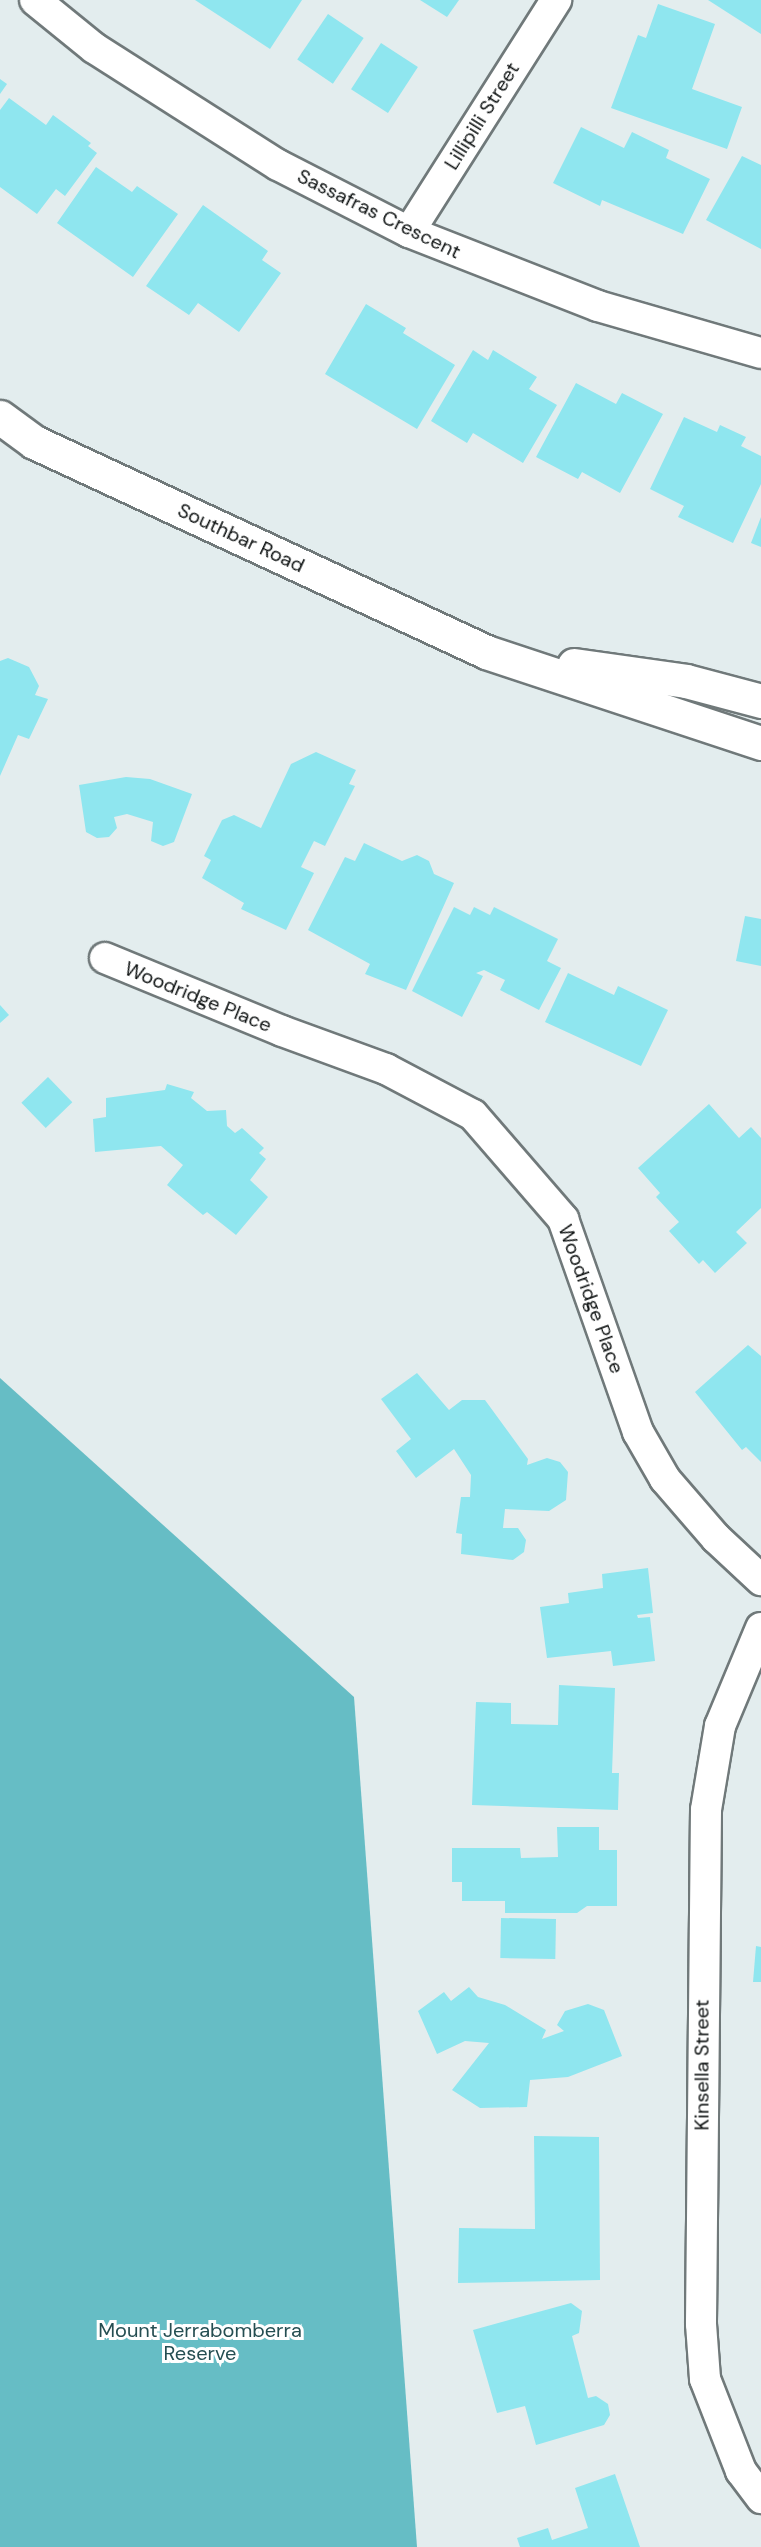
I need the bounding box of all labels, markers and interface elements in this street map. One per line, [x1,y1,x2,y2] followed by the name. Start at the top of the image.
[439,58,525,174] street label: Lillipilli Street
[293,164,465,264] street label: Sassafras Crescent
[174,498,308,578] street label: Southbar Road
[121,957,275,1037] street label: Woodridge Place
[553,1221,629,1377] street label: Woodridge Place
[690,1999,714,2131] street label: Kinsella Street
[98,2319,302,2366] park label: Mount Jerrabomberra Reserve

